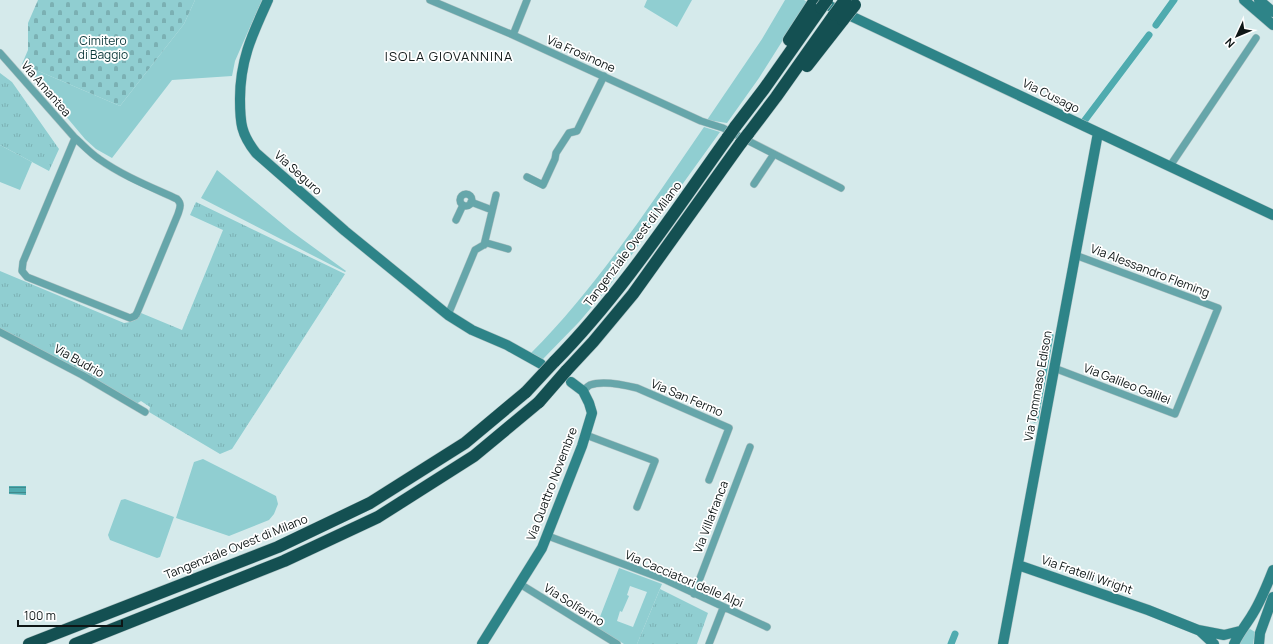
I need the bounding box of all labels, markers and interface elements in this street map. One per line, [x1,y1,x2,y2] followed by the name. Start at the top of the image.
[1217,16,1257,56] north arrow
[544,31,618,76] street label: Via Frosinone
[78,32,128,63] park label: Cimitero di Baggio
[1221,35,1238,51] text: N
[385,47,513,65] district label: ISOLA GIOVANNINA
[17,57,75,120] street label: Via Amantea
[1020,74,1083,117] street label: Via Cusago
[271,147,326,199] street label: Via Seguro
[580,177,685,310] street label: Tangenziale Ovest di Milano
[1088,240,1212,301] street label: Via Alessandro Fleming
[1019,329,1056,443] street label: Via Tommaso Edison
[51,340,107,381] street label: Via Budrio
[1081,359,1173,408] street label: Via Galileo Galilei
[648,375,726,420] street label: Via San Fermo
[522,425,581,543] street label: Via Quattro Novembre
[689,478,732,555] street label: Via Villafranca
[162,510,310,583] street label: Tangenziale Ovest di Milano
[622,546,746,611] street label: Via Cacciatori delle Alpi
[1039,551,1135,598] street label: Via Fratelli Wright
[541,579,608,630] street label: Via Solferino
[18,602,122,628] scale bar
[24,607,56,624] text: 100 m

